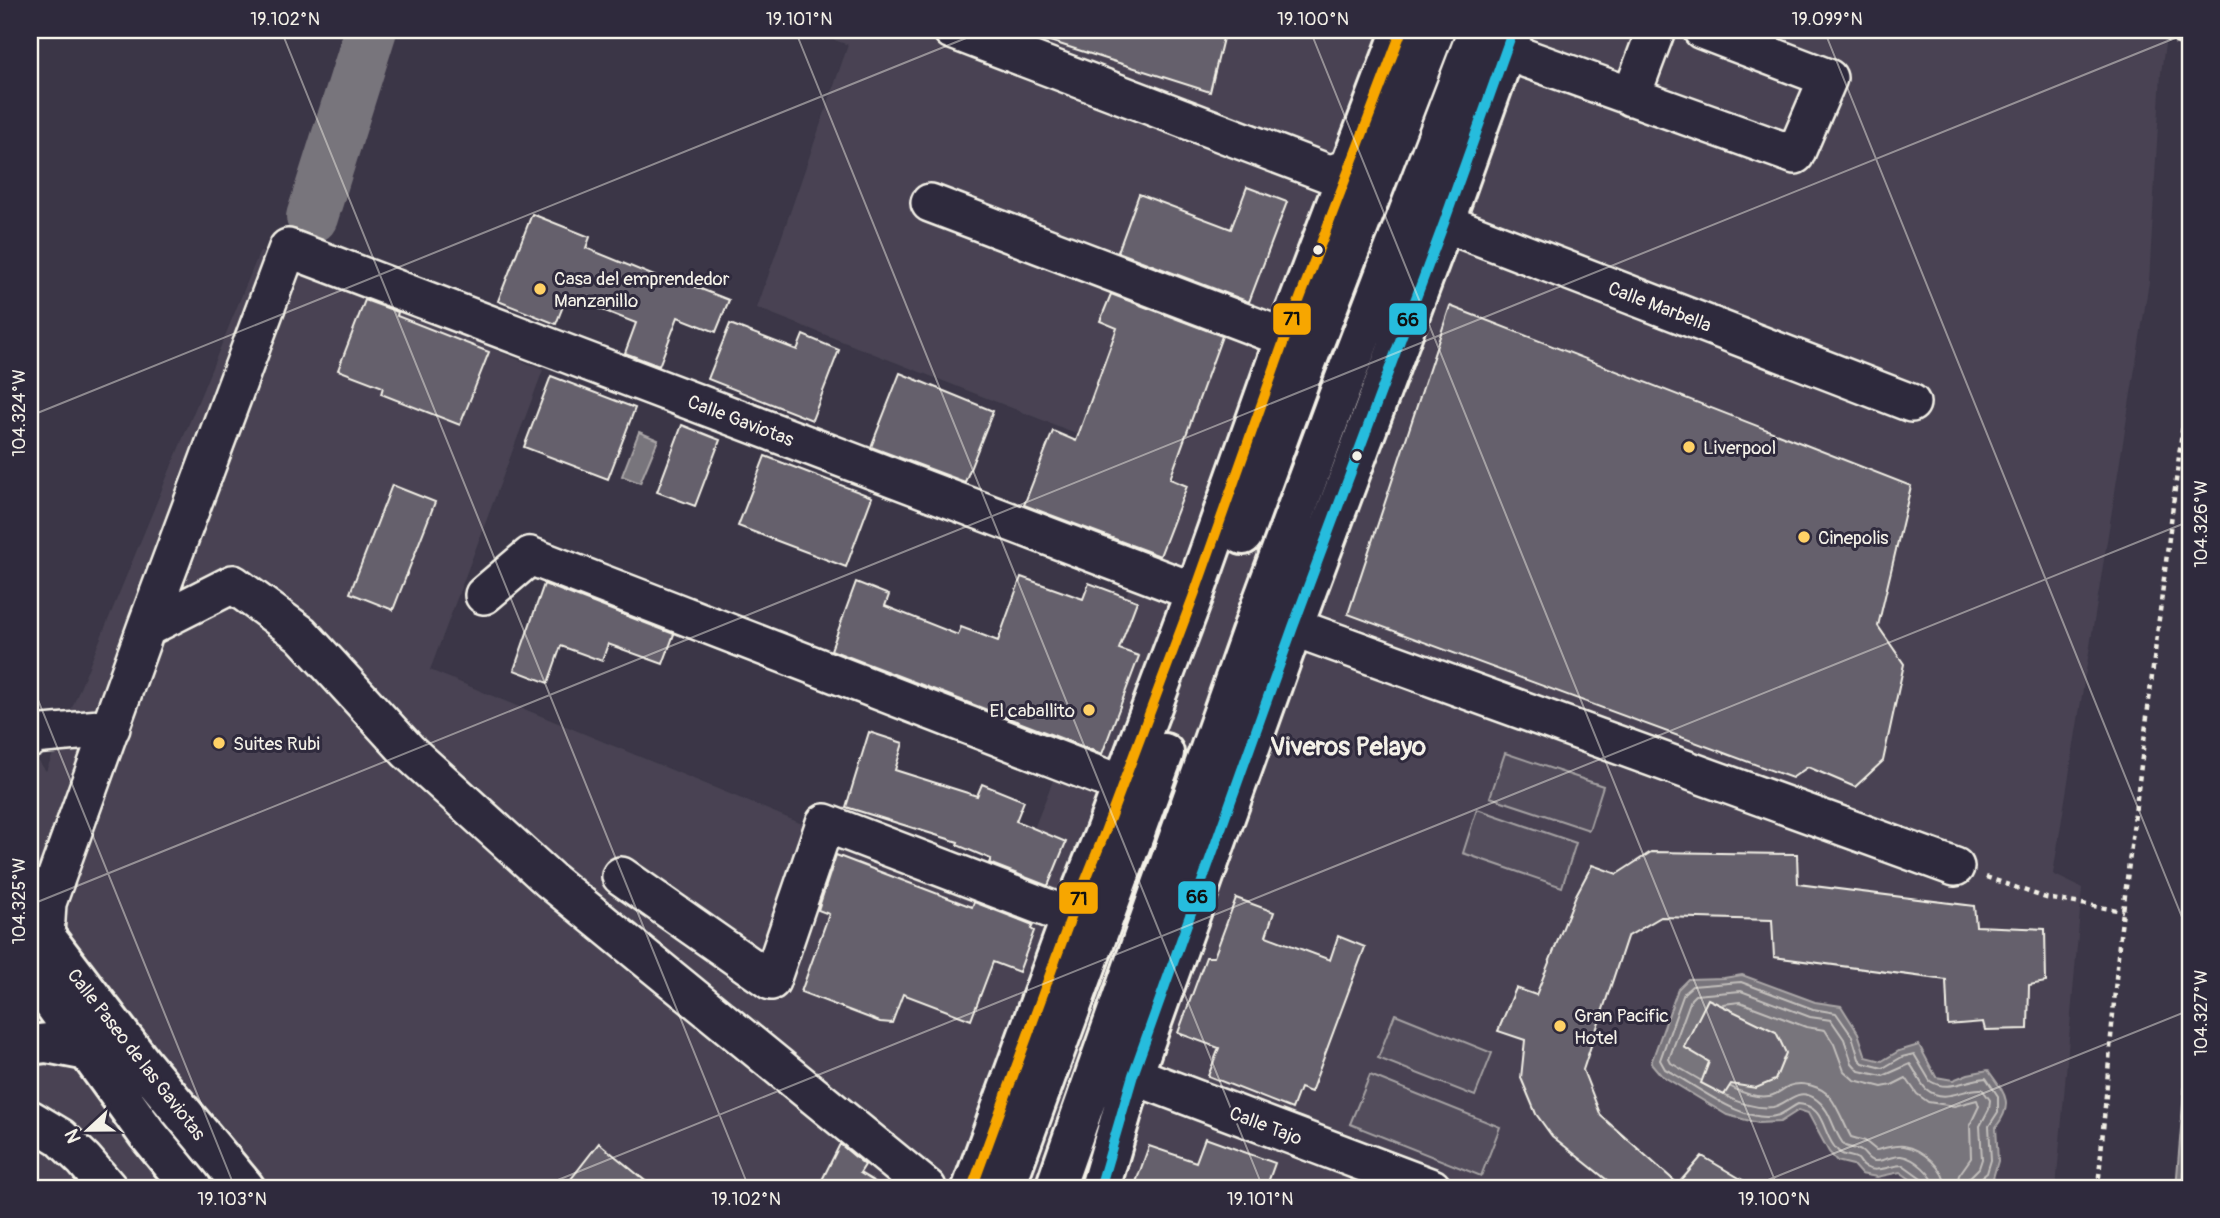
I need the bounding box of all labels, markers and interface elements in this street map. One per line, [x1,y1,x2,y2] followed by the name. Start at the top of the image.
[250,8,320,31] text: 19.102°N
[766,8,832,31] text: 19.101°N
[1277,8,1349,31] text: 19.100°N
[1791,8,1863,31] text: 19.099°N
[1311,243,1325,257] unlabelled marker
[554,267,730,313] place label: Casa del emprendedor Manzanillo
[1604,276,1715,338] street label: Calle Marbella
[532,281,548,297] marker: Casa del emprendedor Manzanillo
[1272,302,1312,336] line badge: 71
[1388,302,1428,336] line badge: 66
[1283,307,1301,331] text: 71
[1397,308,1419,332] text: 66
[8,369,31,457] text: 104.324°W
[684,390,798,452] street label: Calle Gaviotas
[1703,436,1776,460] place label: Liverpool
[1681,439,1697,455] marker: Liverpool
[1350,449,1364,463] unlabelled marker
[2190,480,2213,568] text: 104.326°W
[1818,526,1889,550] place label: Cinepolis
[1796,529,1812,545] marker: Cinepolis
[990,699,1075,723] place label: El caballito
[1081,702,1097,718] marker: El caballito
[1270,731,1426,763] district label: Viveros Pelayo
[233,732,320,756] place label: Suites Rubi
[211,735,227,751] marker: Suites Rubi
[8,858,31,944] text: 104.325°W
[1177,880,1217,913] line badge: 66
[1058,881,1099,915] line badge: 71
[1186,885,1208,909] text: 66
[1070,887,1088,911] text: 71
[62,964,211,1146] street label: Calle Paseo de las Gaviotas
[2190,970,2213,1056] text: 104.327°W
[1574,1004,1669,1050] place label: Gran Pacific Hotel
[1552,1018,1568,1034] marker: Gran Pacific Hotel
[52,1096,122,1166] north arrow
[1226,1101,1305,1151] street label: Calle Tajo
[60,1125,87,1146] text: N
[197,1188,267,1211] text: 19.103°N
[711,1188,781,1211] text: 19.102°N
[1227,1188,1293,1211] text: 19.101°N
[1738,1188,1810,1211] text: 19.100°N

